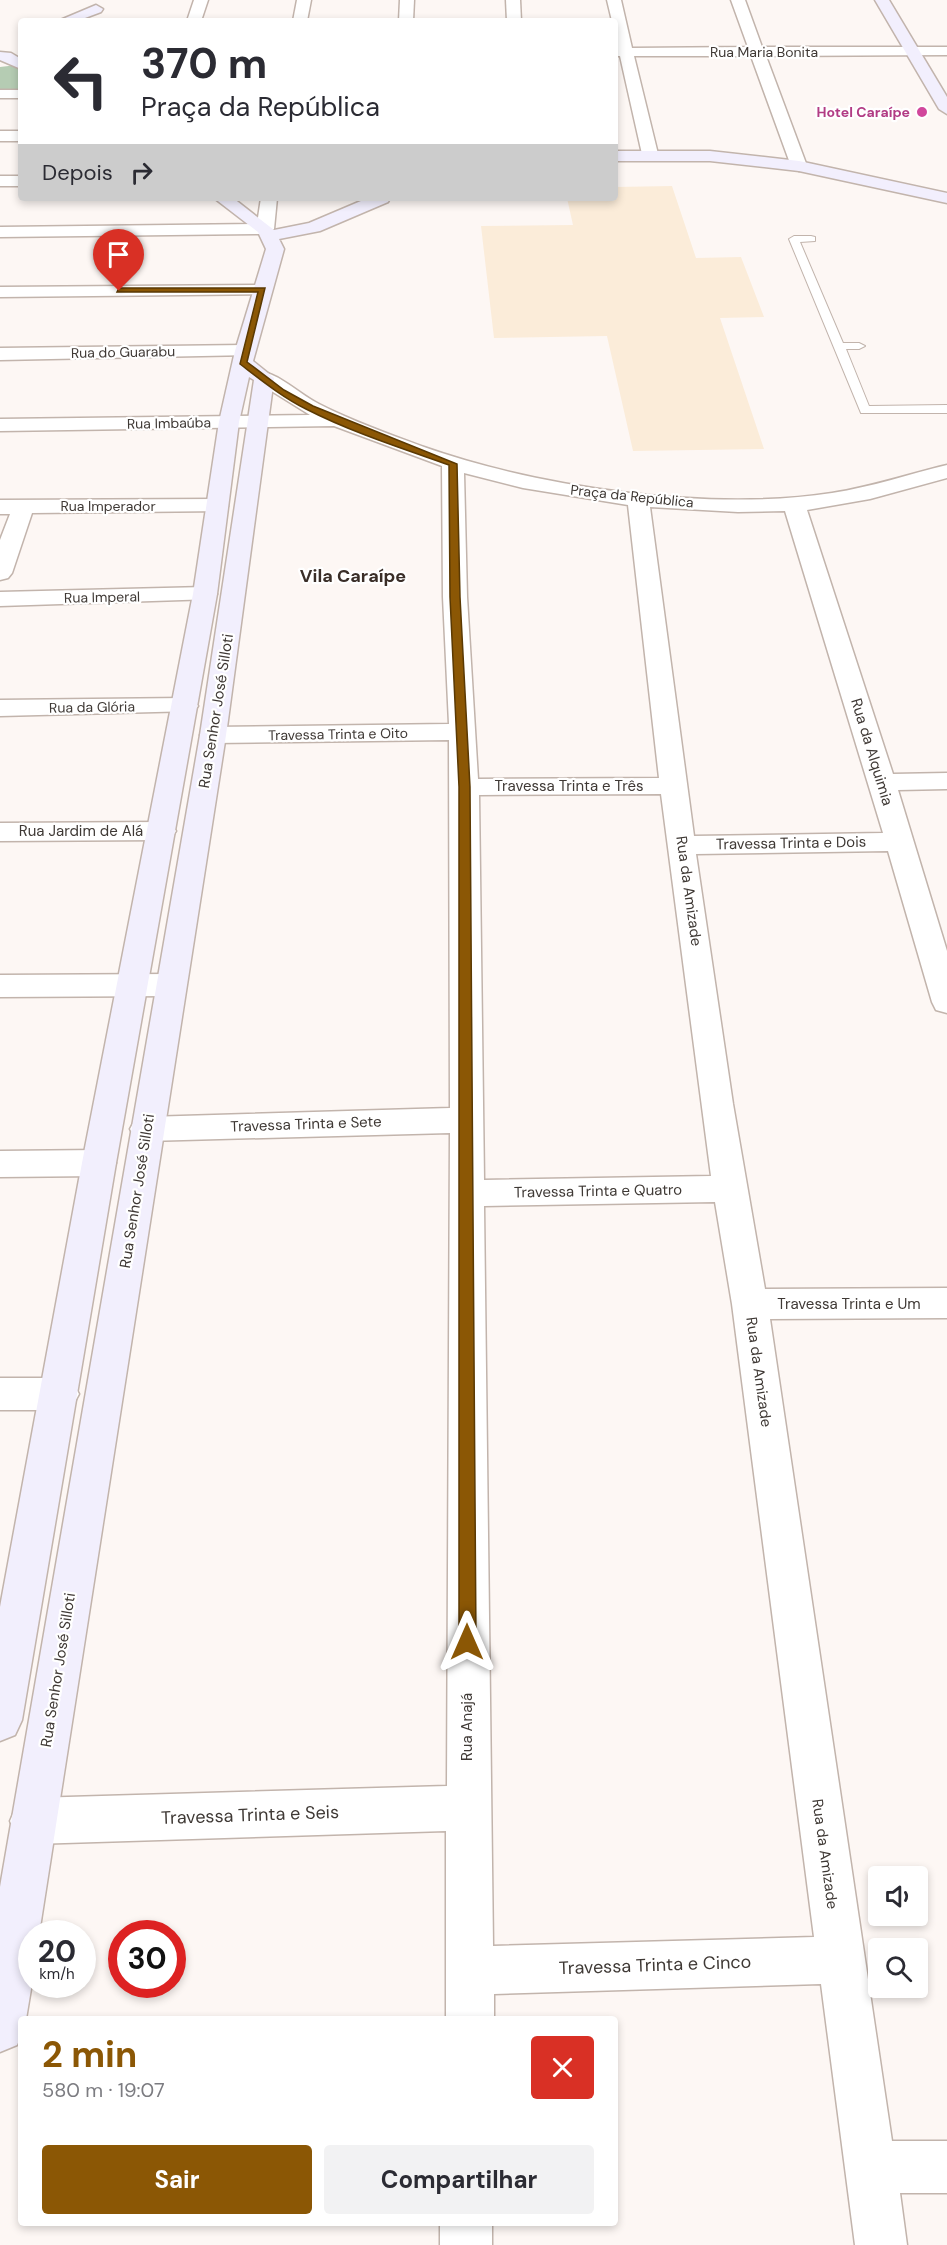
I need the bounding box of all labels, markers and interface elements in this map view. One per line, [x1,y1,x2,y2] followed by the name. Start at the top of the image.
[141,36,267,91] text: 370 m
[42,42,120,120] icon: left
[710,43,818,61] street label: Rua Maria Bonita
[141,89,380,124] text: Praça da República
[817,103,910,121] place label: Hotel Caraípe
[915,105,929,119] marker: Hotel Caraípe
[125,156,158,189] icon: right
[42,158,113,187] text: Depois
[93,229,144,291] pin
[102,238,135,271] icon: arrive
[71,342,175,362] street label: Rua do Guarabu
[127,413,211,433] street label: Rua Imbaúba
[569,481,695,511] street label: Praça da República
[60,497,156,515] street label: Rua Imperador
[300,564,406,588] district label: Vila Caraípe
[64,587,140,607] street label: Rua Imperal
[194,632,238,790] street label: Rua Senhor José Silloti
[846,696,898,808] street label: Rua da Alquimia
[49,697,135,717] street label: Rua da Glória
[268,724,408,744] street label: Travessa Trinta e Oito
[495,776,643,796] street label: Travessa Trinta e Três
[19,821,143,841] street label: Rua Jardim de Alá
[716,832,866,854] street label: Travessa Trinta e Dois
[671,835,707,947] street label: Rua da Amizade
[230,1111,382,1137] street label: Travessa Trinta e Sete
[115,1112,159,1270] street label: Rua Senhor José Silloti
[514,1180,682,1202] street label: Travessa Trinta e Quatro
[777,1294,921,1314] street label: Travessa Trinta e Um
[741,1316,777,1428] street label: Rua da Amizade
[36,1591,80,1749] street label: Rua Senhor José Silloti
[435,1610,499,1674] position arrow
[457,1693,477,1761] street label: Rua Anajá
[807,1798,843,1910] street label: Rua da Amizade
[161,1800,339,1830] street label: Travessa Trinta e Seis
[868,1866,928,1998] map controls
[868,1866,928,1926] button: sound
[108,1920,186,1998] speed limit sign: 30
[38,1932,76,1971] text: 20
[868,1938,928,1998] button: search
[558,1950,752,1980] street label: Travessa Trinta e Cinco
[39,1964,75,1984] text: km/h
[42,2031,137,2078] text: 2 min
[531,2036,594,2099] button: close
[42,2077,165,2103] text: 580 m · 19:07
[42,2145,312,2214] button: Sair
[324,2145,594,2214] button: Compartilhar

